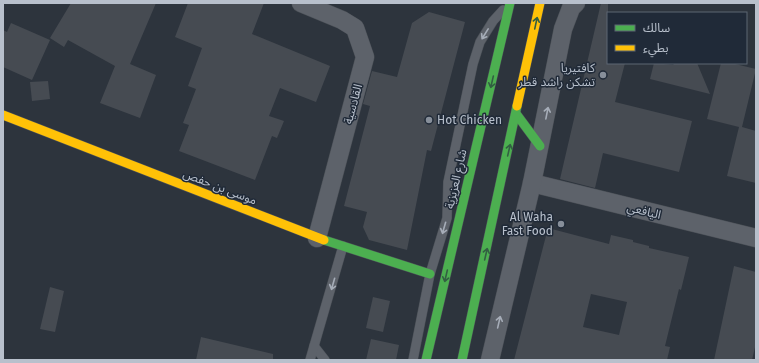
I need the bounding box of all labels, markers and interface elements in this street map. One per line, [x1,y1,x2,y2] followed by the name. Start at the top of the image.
[607,12,747,64] legend
[532,17,540,30] one-way arrow
[643,21,670,35] text: سالك
[481,28,489,40] one-way arrow
[643,41,669,58] text: بطيء
[518,61,596,89] place label: كافتيريا تشكن راشد قطر
[598,70,608,80] marker: كافتيريا تشكن راشد قطر
[487,75,495,88] one-way arrow
[341,82,365,126] street label: القادسية
[543,107,551,120] one-way arrow
[437,113,502,127] place label: Hot Chicken
[424,115,434,125] marker: Hot Chicken
[505,144,513,157] one-way arrow
[442,148,472,211] street label: شارع العزيزية
[181,167,259,208] street label: موسى بن حفص
[625,200,663,225] street label: اليافعي
[502,210,553,238] place label: Al Waha Fast Food
[556,219,566,229] marker: Al Waha Fast Food
[440,221,447,234] one-way arrow
[482,247,490,260] one-way arrow
[441,270,449,283] one-way arrow
[329,277,336,290] one-way arrow
[496,316,504,329] one-way arrow

